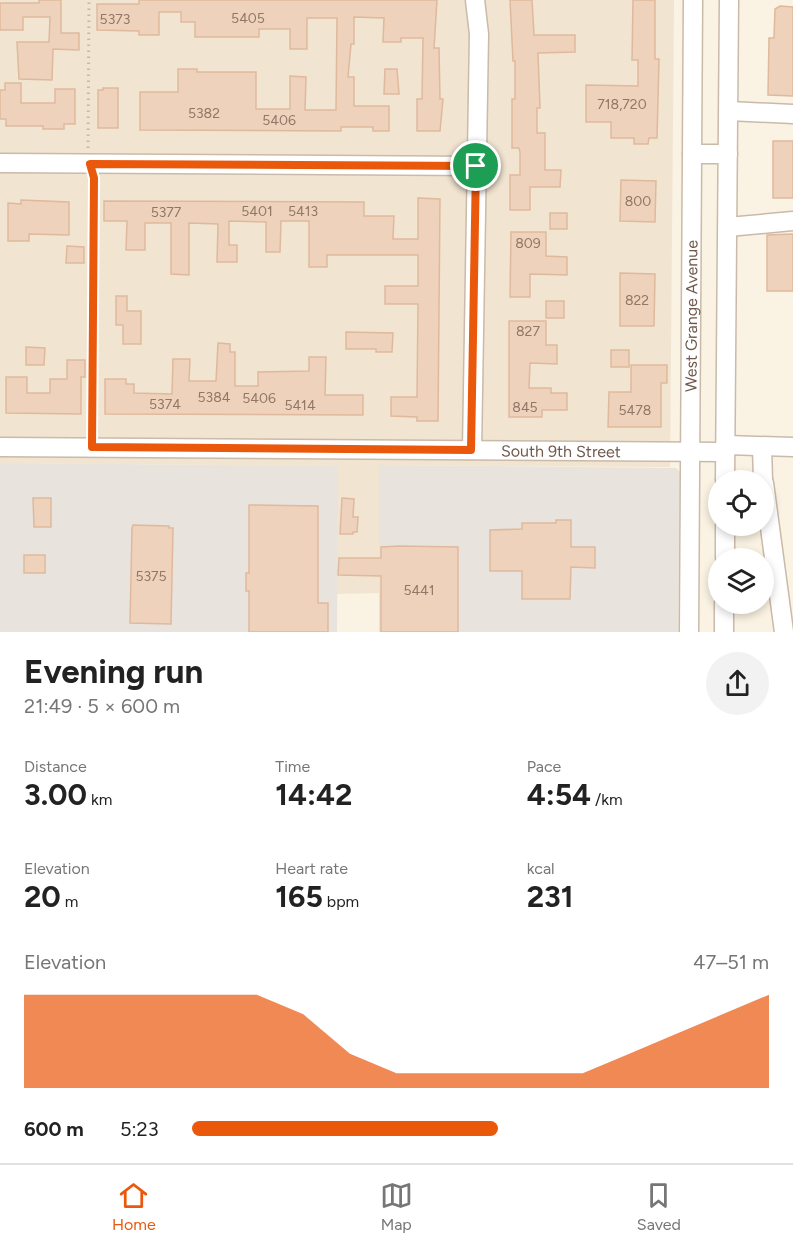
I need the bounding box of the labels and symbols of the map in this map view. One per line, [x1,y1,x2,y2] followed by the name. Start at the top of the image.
[231,10,265,27] house number: 5405
[100,11,130,28] house number: 5373
[597,96,647,113] house number: 718,720
[188,105,220,122] house number: 5382
[262,112,296,129] house number: 5406
[450,140,501,191] pin
[625,193,651,210] house number: 800
[241,203,273,220] house number: 5401
[288,203,318,220] house number: 5413
[151,204,182,221] house number: 5377
[515,235,541,252] house number: 809
[681,240,701,392] street label: West Grange Avenue
[625,292,649,309] house number: 822
[516,323,540,340] house number: 827
[198,389,231,406] house number: 5384
[242,390,276,407] house number: 5406
[149,396,181,413] house number: 5374
[284,397,316,414] house number: 5414
[512,399,538,416] house number: 845
[619,402,651,419] house number: 5478
[501,441,621,461] street label: South 9th Street
[135,568,167,585] house number: 5375
[403,582,435,599] house number: 5441

